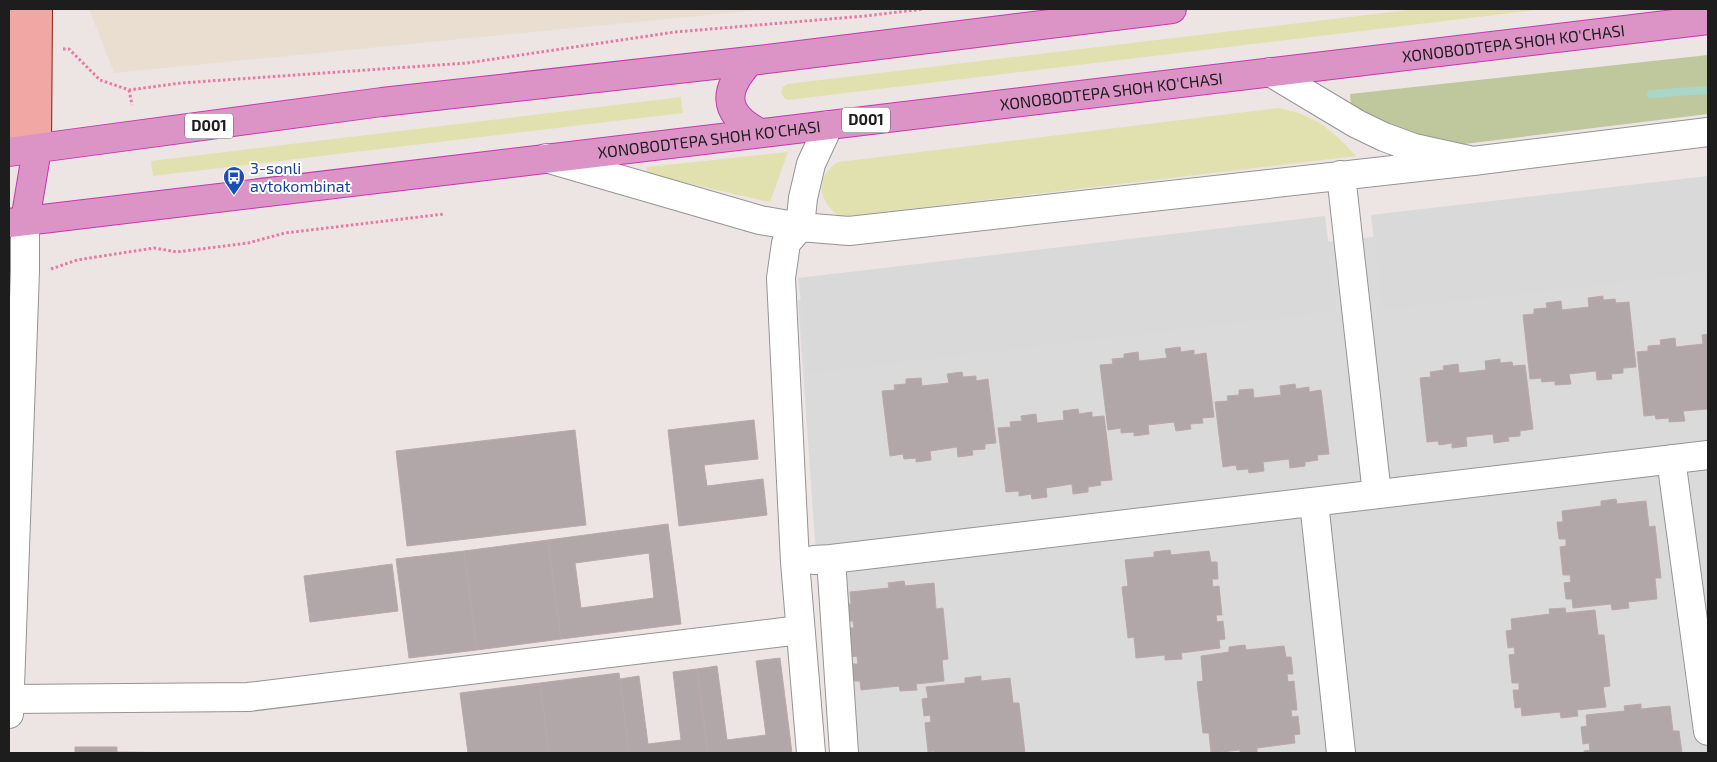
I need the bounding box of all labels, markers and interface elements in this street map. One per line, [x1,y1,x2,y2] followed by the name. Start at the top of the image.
[1401,20,1626,66] street label: XONOBODTEPA SHOH KO'CHASI
[999,68,1224,114] street label: XONOBODTEPA SHOH KO'CHASI
[842,108,890,132] road number: D001
[185,114,233,138] road number: D001
[596,116,821,162] street label: XONOBODTEPA SHOH KO'CHASI
[250,158,351,195] place label: 3-sonli avtokombinat
[222,165,246,196] bus stop icon: 3-sonli avtokombinat

